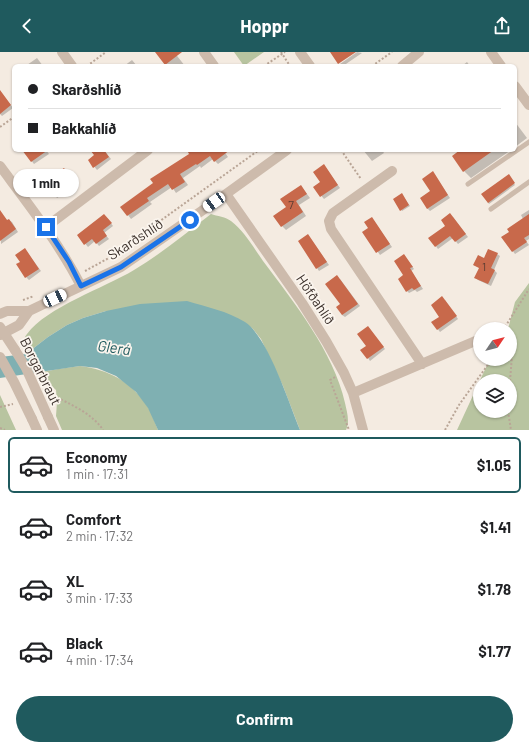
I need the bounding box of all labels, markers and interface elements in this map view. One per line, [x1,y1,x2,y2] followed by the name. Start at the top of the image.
[16,15,38,37] icon: back
[240,15,289,37] text: Hoppr
[491,15,513,37] icon: share
[52,80,122,98] text: Skarðshlíð
[52,119,116,137] text: Bakkahlíð
[13,169,79,197] callout: 1 min
[32,175,60,191] text: 1 min
[201,190,227,214] car
[288,197,294,211] house number: 7
[181,211,199,229] route start
[104,215,166,263] street label: Skarðshlíð
[37,218,55,236] route end
[482,259,486,273] house number: 1
[293,271,339,327] street label: Höfðahlíð
[42,287,68,309] car
[473,322,517,366] north arrow
[473,322,517,418] map controls
[17,334,65,408] street label: Borgarbraut
[97,336,132,358] water label: Glerá
[473,374,517,418] button: layers
[18,447,54,483] icon: car
[66,448,127,466] text: Economy
[477,456,511,474] text: $1.05
[66,466,128,482] text: 1 min · 17:31
[18,509,54,545] icon: car
[66,510,121,528] text: Comfort
[480,518,511,536] text: $1.41
[66,528,133,544] text: 2 min · 17:32
[18,571,54,607] icon: car
[66,572,84,590] text: XL
[478,580,511,598] text: $1.78
[66,590,133,606] text: 3 min · 17:33
[18,633,54,669] icon: car
[66,634,103,652] text: Black
[478,642,511,660] text: $1.77
[66,652,134,668] text: 4 min · 17:34
[16,696,513,742] button: Confirm

